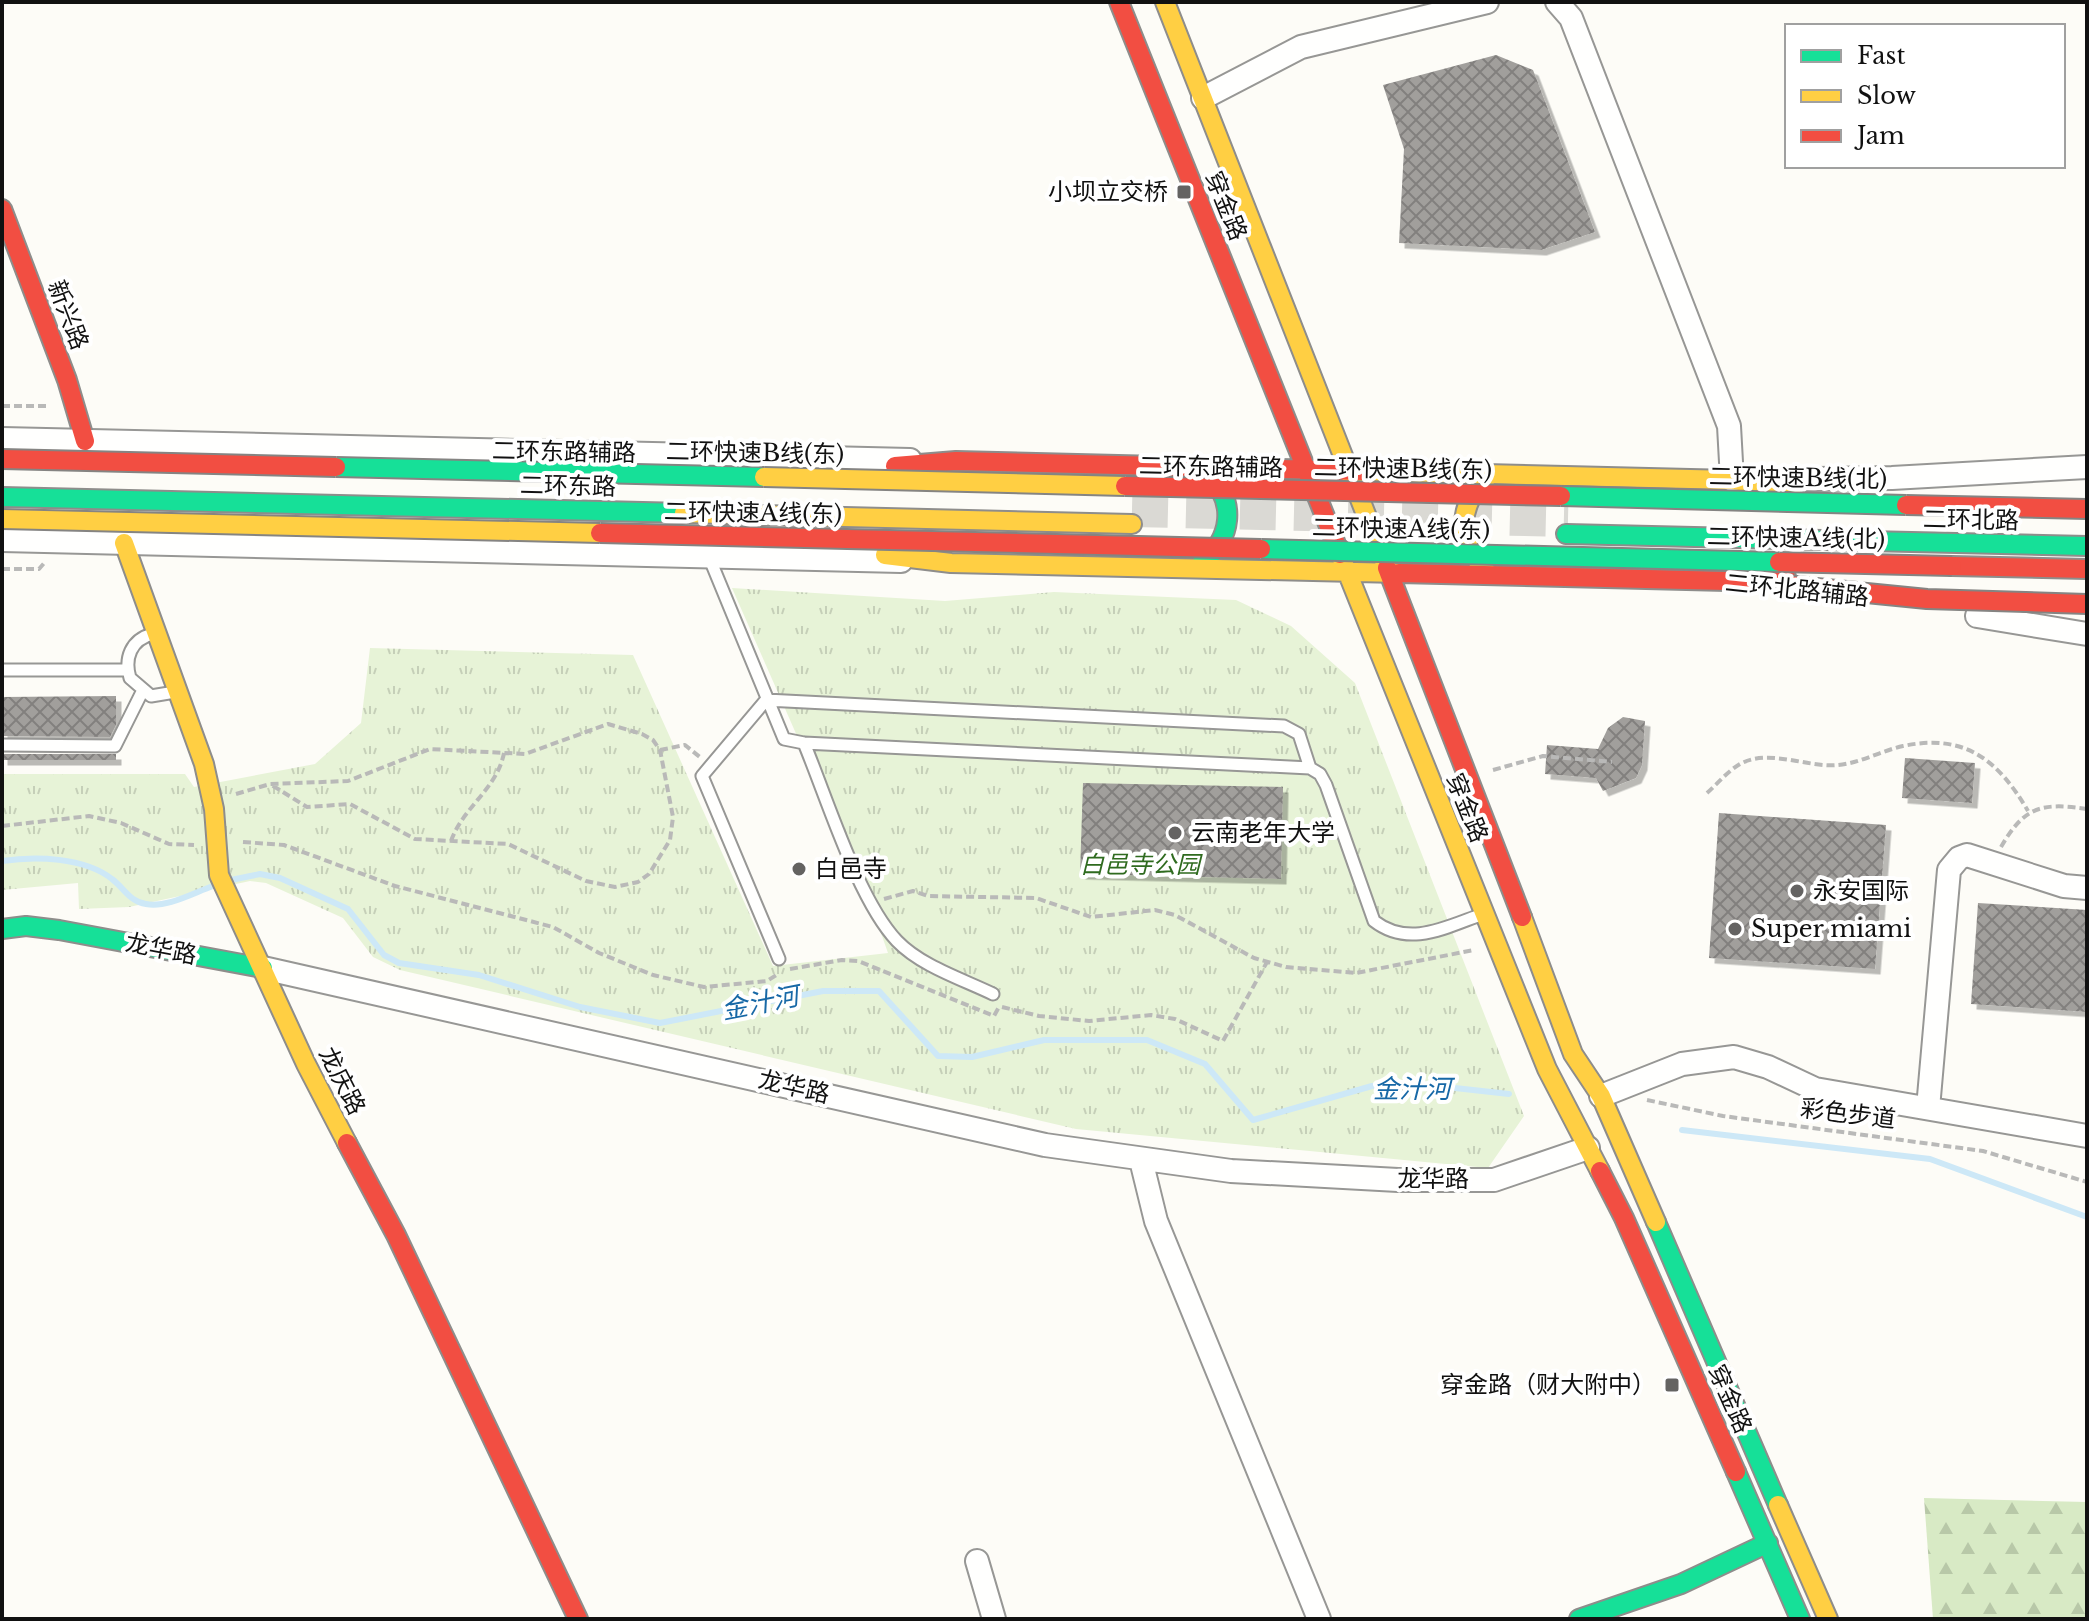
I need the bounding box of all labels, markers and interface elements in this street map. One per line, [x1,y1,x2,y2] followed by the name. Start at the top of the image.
[1785,24,2065,168] legend
[1857,41,1905,70] text: Fast
[1857,81,1916,110] text: Slow
[1854,121,1905,150] text: Jam
[1200,167,1253,245] street label: 穿金路
[1048,177,1168,206] place label: 小坝立交桥
[1175,183,1193,201] marker: 小坝立交桥
[42,276,95,354] street label: 新兴路
[492,436,636,467] street label: 二环东路辅路
[666,436,844,469] street label: 二环快速B线(东)
[1139,451,1283,482] street label: 二环东路辅路
[1314,452,1492,485] street label: 二环快速B线(东)
[1709,461,1887,494] street label: 二环快速B线(北)
[520,470,616,501] street label: 二环东路
[664,496,842,529] street label: 二环快速A线(东)
[1923,504,2019,535] street label: 二环北路
[1312,512,1490,545] street label: 二环快速A线(东)
[1707,521,1885,554] street label: 二环快速A线(北)
[1724,568,1870,611] street label: 二环北路辅路
[1441,769,1494,847] street label: 穿金路
[1191,818,1335,847] place label: 云南老年大学
[1166,824,1184,842] marker: 云南老年大学
[1080,850,1203,879] park label: 白邑寺公园
[815,854,887,883] place label: 白邑寺
[790,860,808,878] marker: 白邑寺
[1813,876,1909,905] place label: 永安国际
[1788,882,1806,900] marker: 永安国际
[1751,914,1912,943] place label: Super miami
[1726,920,1744,938] marker: Super miami
[123,927,199,970] street label: 龙华路
[719,979,806,1026] water label: 金汁河
[313,1042,372,1119] street label: 龙庆路
[756,1064,832,1109] street label: 龙华路
[1373,1073,1456,1105] water label: 金汁河
[1799,1093,1897,1134] street label: 彩色步道
[1397,1164,1469,1193] street label: 龙华路
[1703,1360,1758,1438] street label: 穿金路
[1440,1370,1656,1399] place label: 穿金路（财大附中）
[1663,1376,1681,1394] marker: 穿金路（财大附中）

